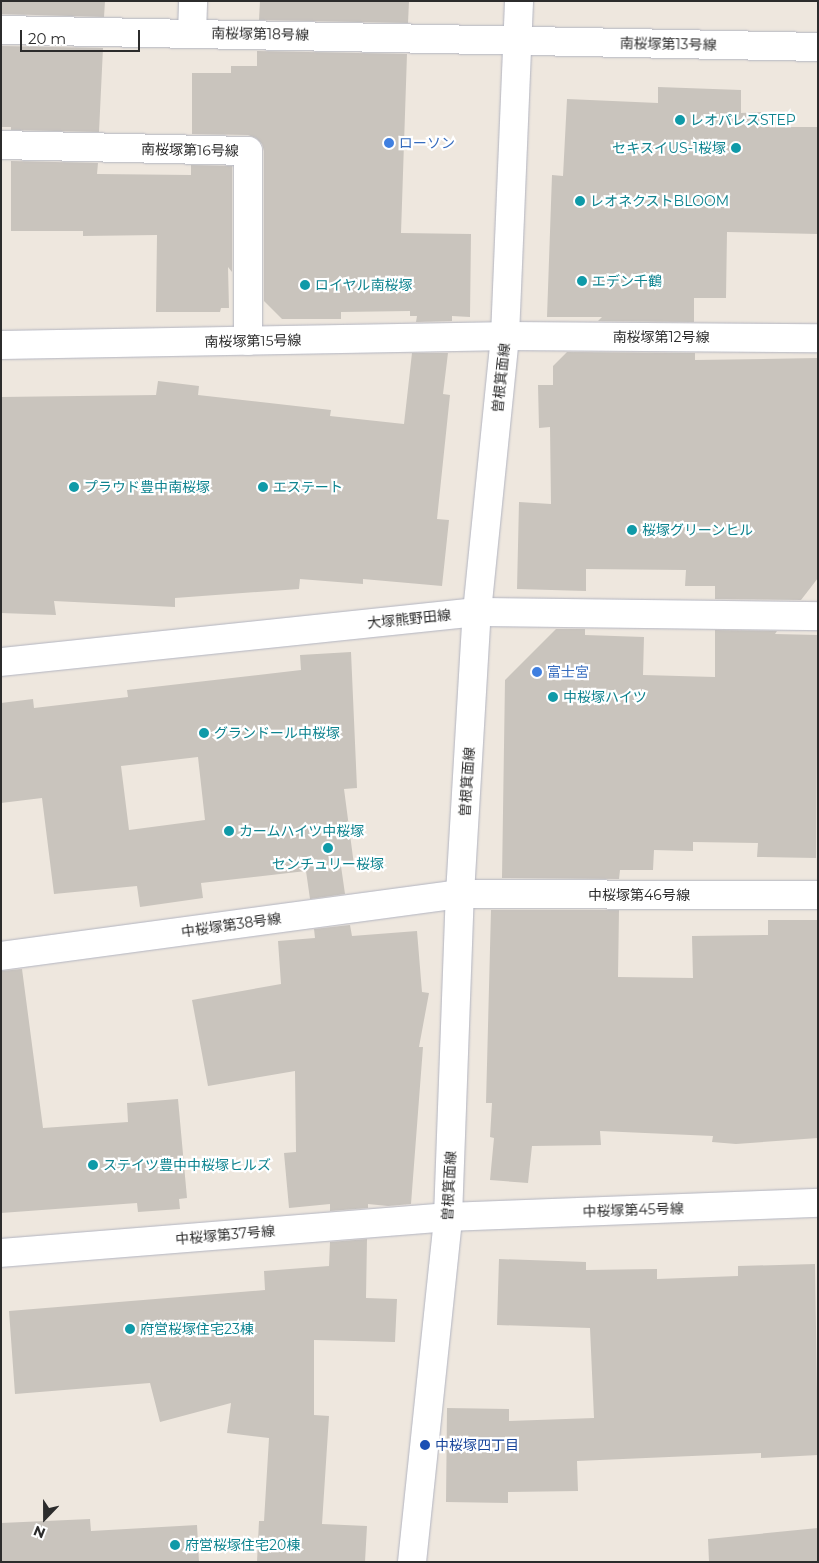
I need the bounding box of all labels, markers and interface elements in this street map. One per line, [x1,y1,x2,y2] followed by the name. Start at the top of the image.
[22,20,142,52] scale bar
[211,25,309,43] street label: 南桜塚第18号線
[28,29,66,48] text: 20 m
[619,35,717,53] street label: 南桜塚第13号線
[690,112,796,128] place label: レオパレスSTEP
[674,114,686,126] marker: レオパレスSTEP
[399,135,455,151] place label: ローソン
[383,137,395,149] marker: ローソン
[612,140,726,156] place label: セキスイUS-1桜塚
[141,141,239,159] street label: 南桜塚第16号線
[730,142,742,154] marker: セキスイUS-1桜塚
[590,193,729,209] place label: レオネクストBLOOM
[574,195,586,207] marker: レオネクストBLOOM
[592,273,662,289] place label: エデン千鶴
[576,275,588,287] marker: エデン千鶴
[315,277,413,293] place label: ロイヤル南桜塚
[299,279,311,291] marker: ロイヤル南桜塚
[612,329,710,345] street label: 南桜塚第12号線
[204,332,302,350] street label: 南桜塚第15号線
[489,342,513,414] street label: 曽根箕面線
[84,479,210,495] place label: プラウド豊中南桜塚
[273,479,343,495] place label: エステート
[68,481,80,493] marker: プラウド豊中南桜塚
[257,481,269,493] marker: エステート
[642,522,754,538] place label: 桜塚グリーンヒル
[626,524,638,536] marker: 桜塚グリーンヒル
[366,606,452,632] street label: 大塚熊野田線
[547,664,589,680] place label: 富士宮
[531,666,543,678] marker: 富士宮
[563,689,647,705] place label: 中桜塚ハイツ
[547,691,559,703] marker: 中桜塚ハイツ
[214,725,340,741] place label: グランドール中桜塚
[198,727,210,739] marker: グランドール中桜塚
[456,746,478,818] street label: 曽根箕面線
[239,823,365,839] place label: カームハイツ中桜塚
[223,825,235,837] marker: カームハイツ中桜塚
[322,842,334,854] marker: センチュリー桜塚
[272,856,384,872] place label: センチュリー桜塚
[588,887,690,903] street label: 中桜塚第46号線
[180,910,282,940] street label: 中桜塚第38号線
[439,1151,459,1221] street label: 曽根箕面線
[103,1157,271,1173] place label: ステイツ豊中中桜塚ヒルズ
[87,1159,99,1171] marker: ステイツ豊中中桜塚ヒルズ
[582,1200,684,1220] street label: 中桜塚第45号線
[174,1222,276,1248] street label: 中桜塚第37号線
[140,1321,254,1337] place label: 府営桜塚住宅23棟
[124,1323,136,1335] marker: 府営桜塚住宅23棟
[435,1437,519,1453] place label: 中桜塚四丁目
[419,1439,431,1451] marker: 中桜塚四丁目
[20,1493,70,1543] north arrow
[31,1521,48,1542] text: N
[185,1537,300,1553] place label: 府営桜塚住宅20棟
[169,1539,181,1551] marker: 府営桜塚住宅20棟

